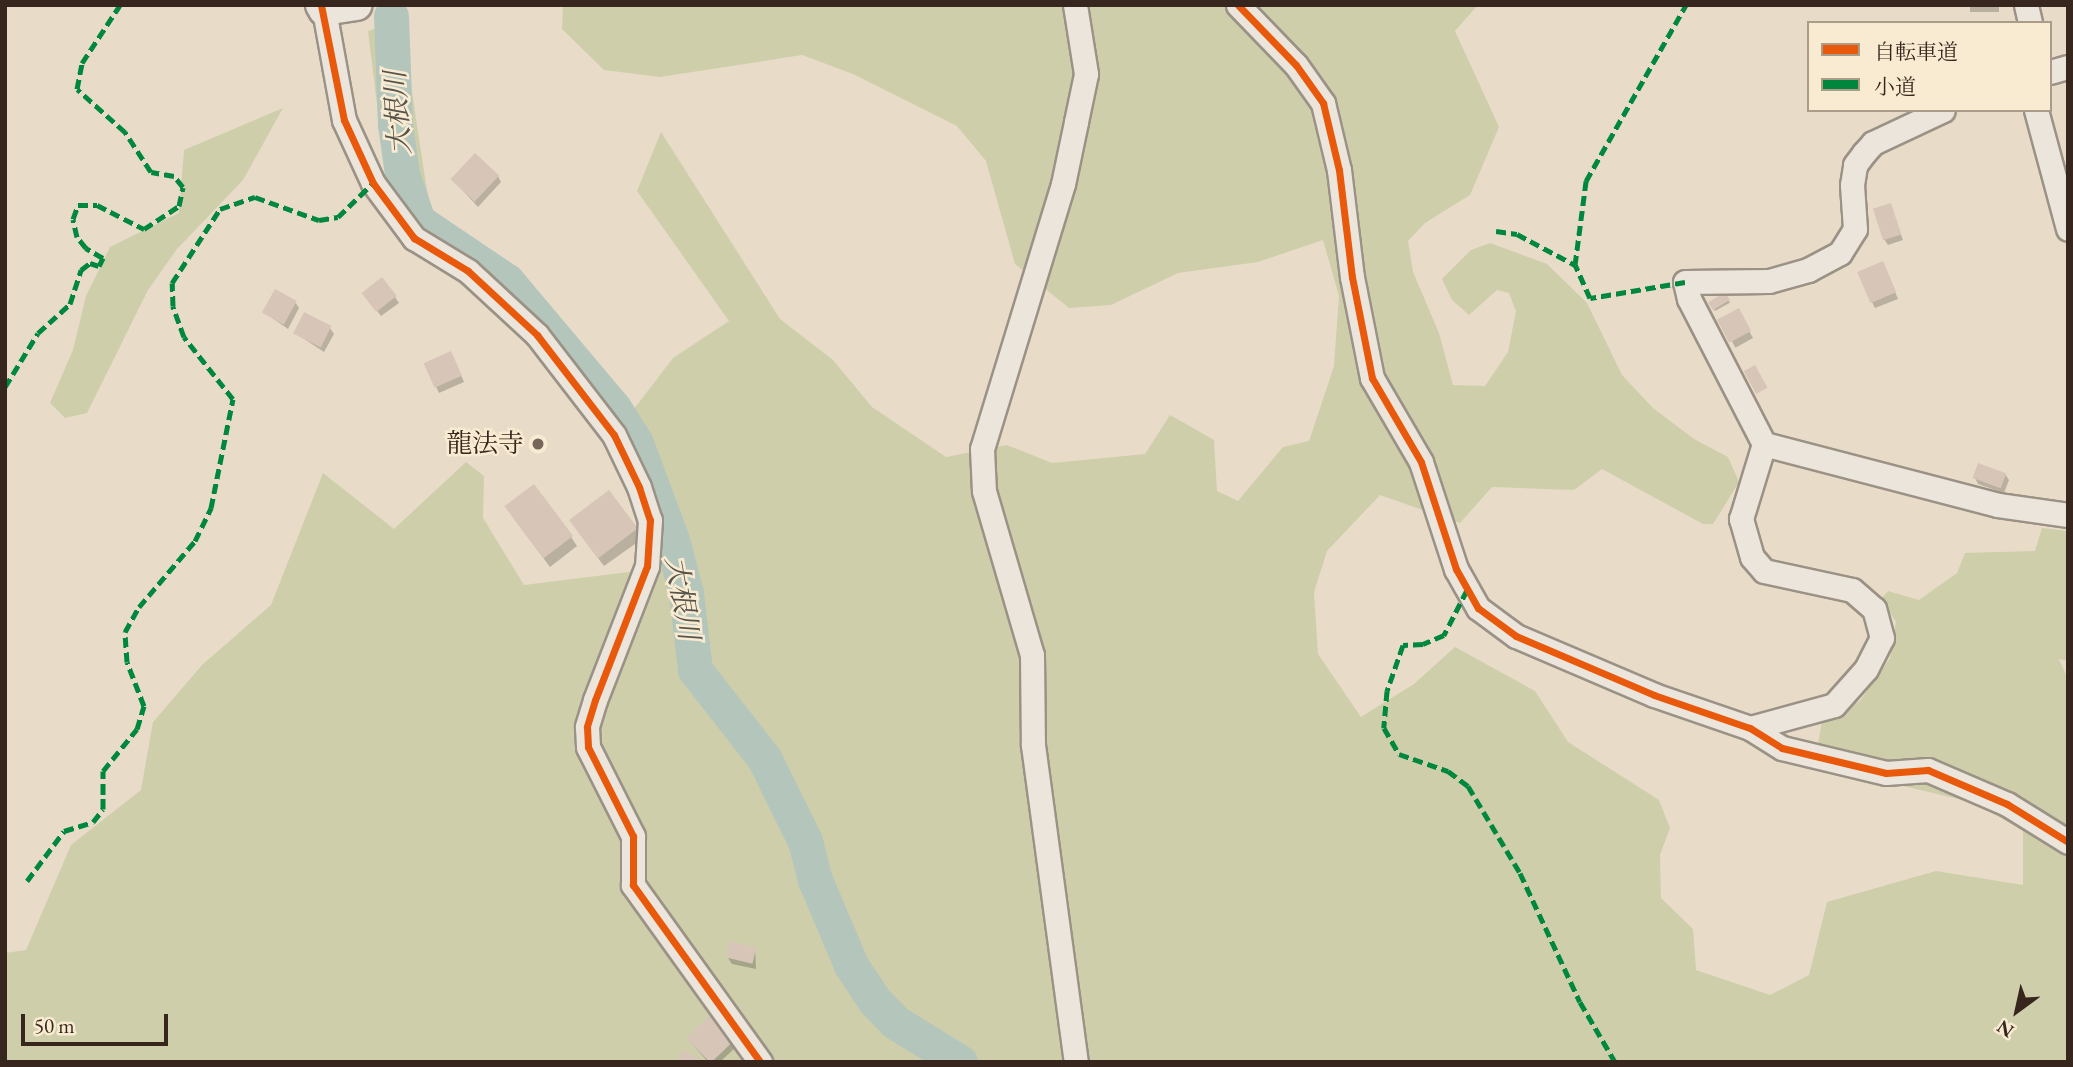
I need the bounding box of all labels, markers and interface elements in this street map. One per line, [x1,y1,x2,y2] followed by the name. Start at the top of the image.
[1807,21,2052,112] legend
[1874,38,1958,65] text: 自転車道
[377,70,417,156] water label: 大根川
[1874,73,1916,100] text: 小道
[446,428,524,460] place label: 龍法寺
[530,436,546,452] marker: 龍法寺
[659,554,707,642] water label: 大根川
[1982,976,2052,1046] north arrow
[24,1000,172,1044] scale bar
[34,1012,75,1039] text: 50 m
[1992,1014,2019,1044] text: N

